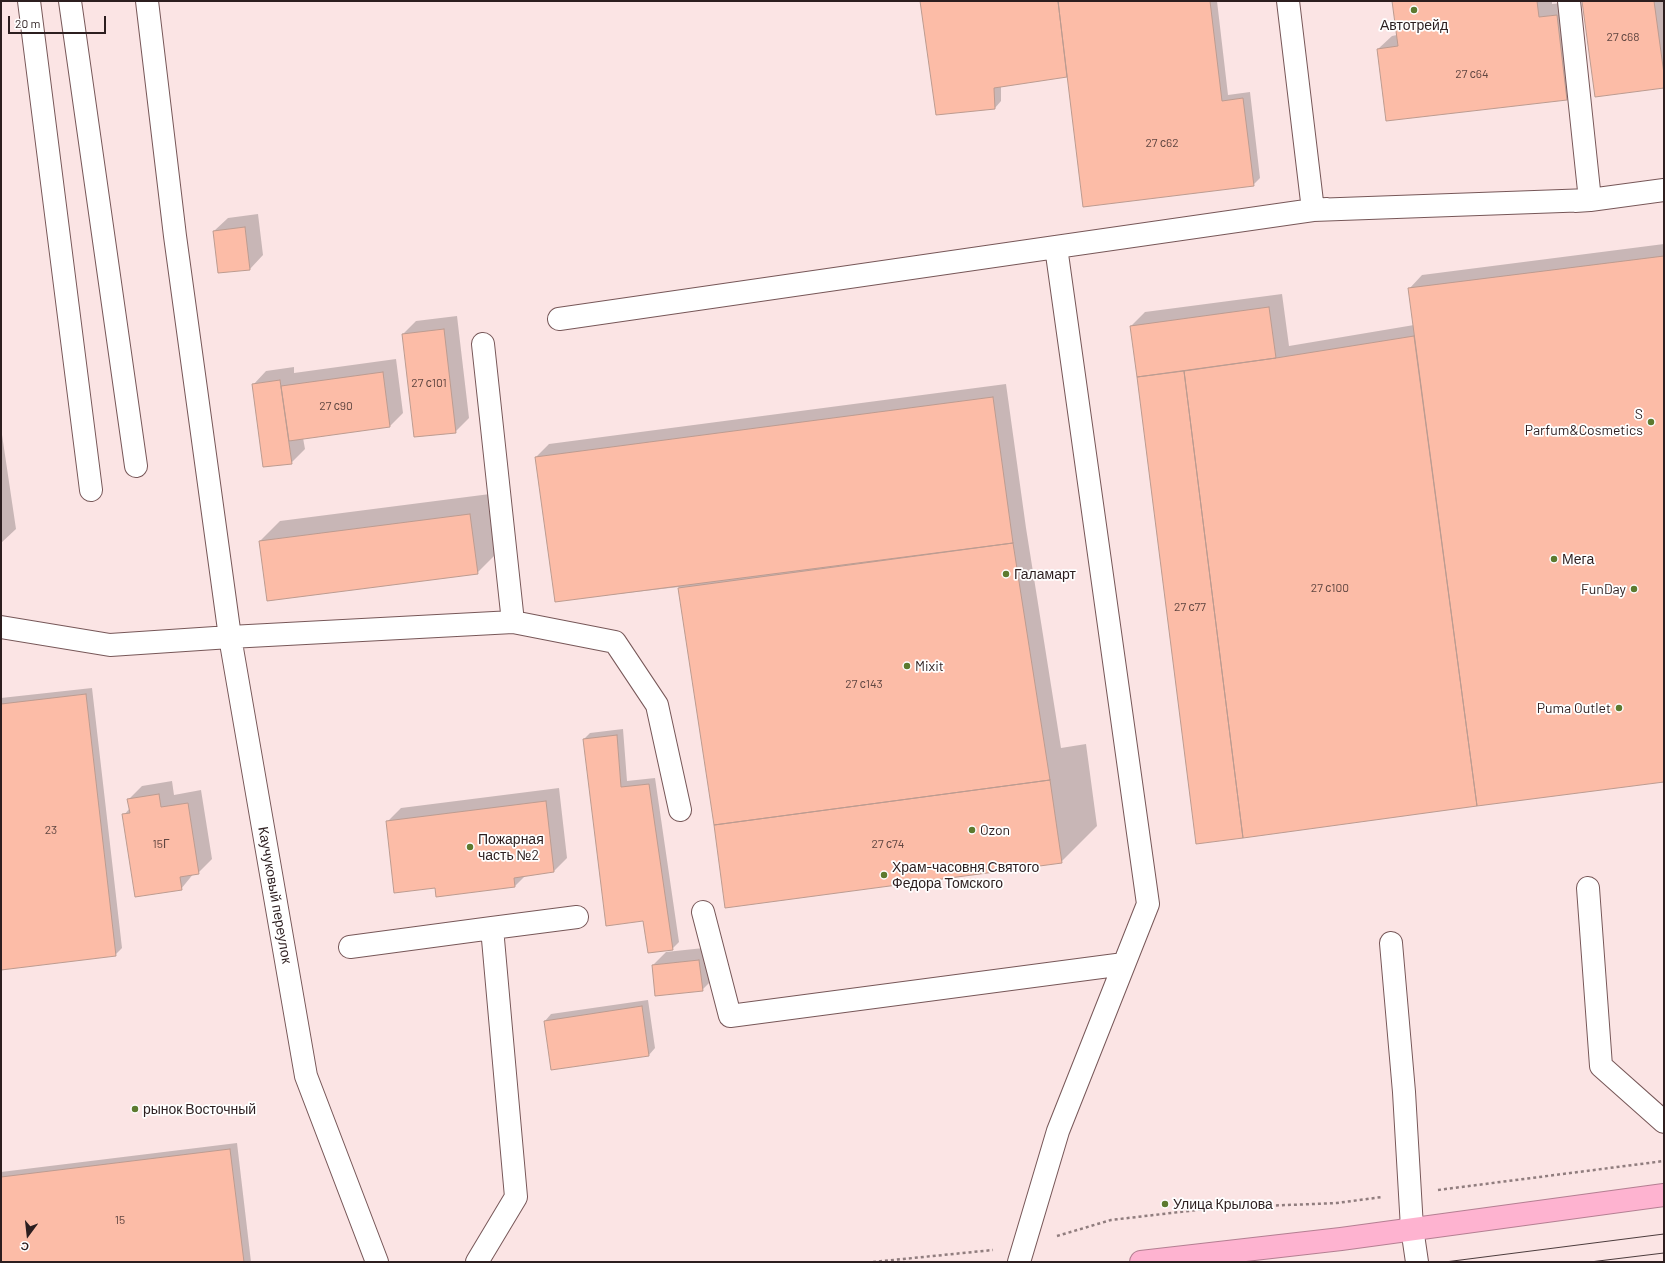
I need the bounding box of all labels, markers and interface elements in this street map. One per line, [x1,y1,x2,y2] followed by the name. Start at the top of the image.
[1409,5,1419,15] marker: Автотрейд
[10,8,108,34] scale bar
[15,16,41,30] text: 20 m
[1380,17,1448,33] place label: Автотрейд
[1607,30,1639,44] house number: 27 с68
[1455,67,1489,81] house number: 27 с64
[1145,136,1179,150] house number: 27 с62
[411,376,447,390] house number: 27 с101
[319,399,353,413] house number: 27 с90
[1525,406,1643,438] place label: S Parfum&Cosmetics
[1646,417,1656,427] marker: S Parfum&Cosmetics
[1562,551,1594,567] place label: Мега
[1549,554,1559,564] marker: Мега
[1014,566,1076,582] place label: Галамарт
[1001,569,1011,579] marker: Галамарт
[1311,581,1349,595] house number: 27 с100
[1581,581,1626,597] place label: FunDay
[1629,584,1639,594] marker: FunDay
[1174,600,1206,614] house number: 27 с77
[915,658,944,674] place label: Mixit
[902,661,912,671] marker: Mixit
[845,677,883,691] house number: 27 с143
[1537,700,1611,716] place label: Puma Outlet
[1614,703,1624,713] marker: Puma Outlet
[980,822,1010,838] place label: Ozon
[45,823,57,837] house number: 23
[255,825,295,965] street label: Каучуковый переулок
[967,825,977,835] marker: Ozon
[478,831,544,864] place label: Пожарная часть №2
[153,837,169,851] house number: 15Г
[872,837,904,851] house number: 27 с74
[465,842,475,852] marker: Пожарная часть №2
[892,859,1039,892] place label: Храм-часовня Святого Федора Томского
[879,870,889,880] marker: Храм-часовня Святого Федора Томского
[143,1101,256,1117] place label: рынок Восточный
[130,1104,140,1114] marker: рынок Восточный
[1173,1196,1273,1212] place label: Улица Крылова
[1160,1199,1170,1209] marker: Улица Крылова
[115,1213,125,1227] house number: 15
[8,1215,48,1255] north arrow
[19,1240,30,1254] text: С

